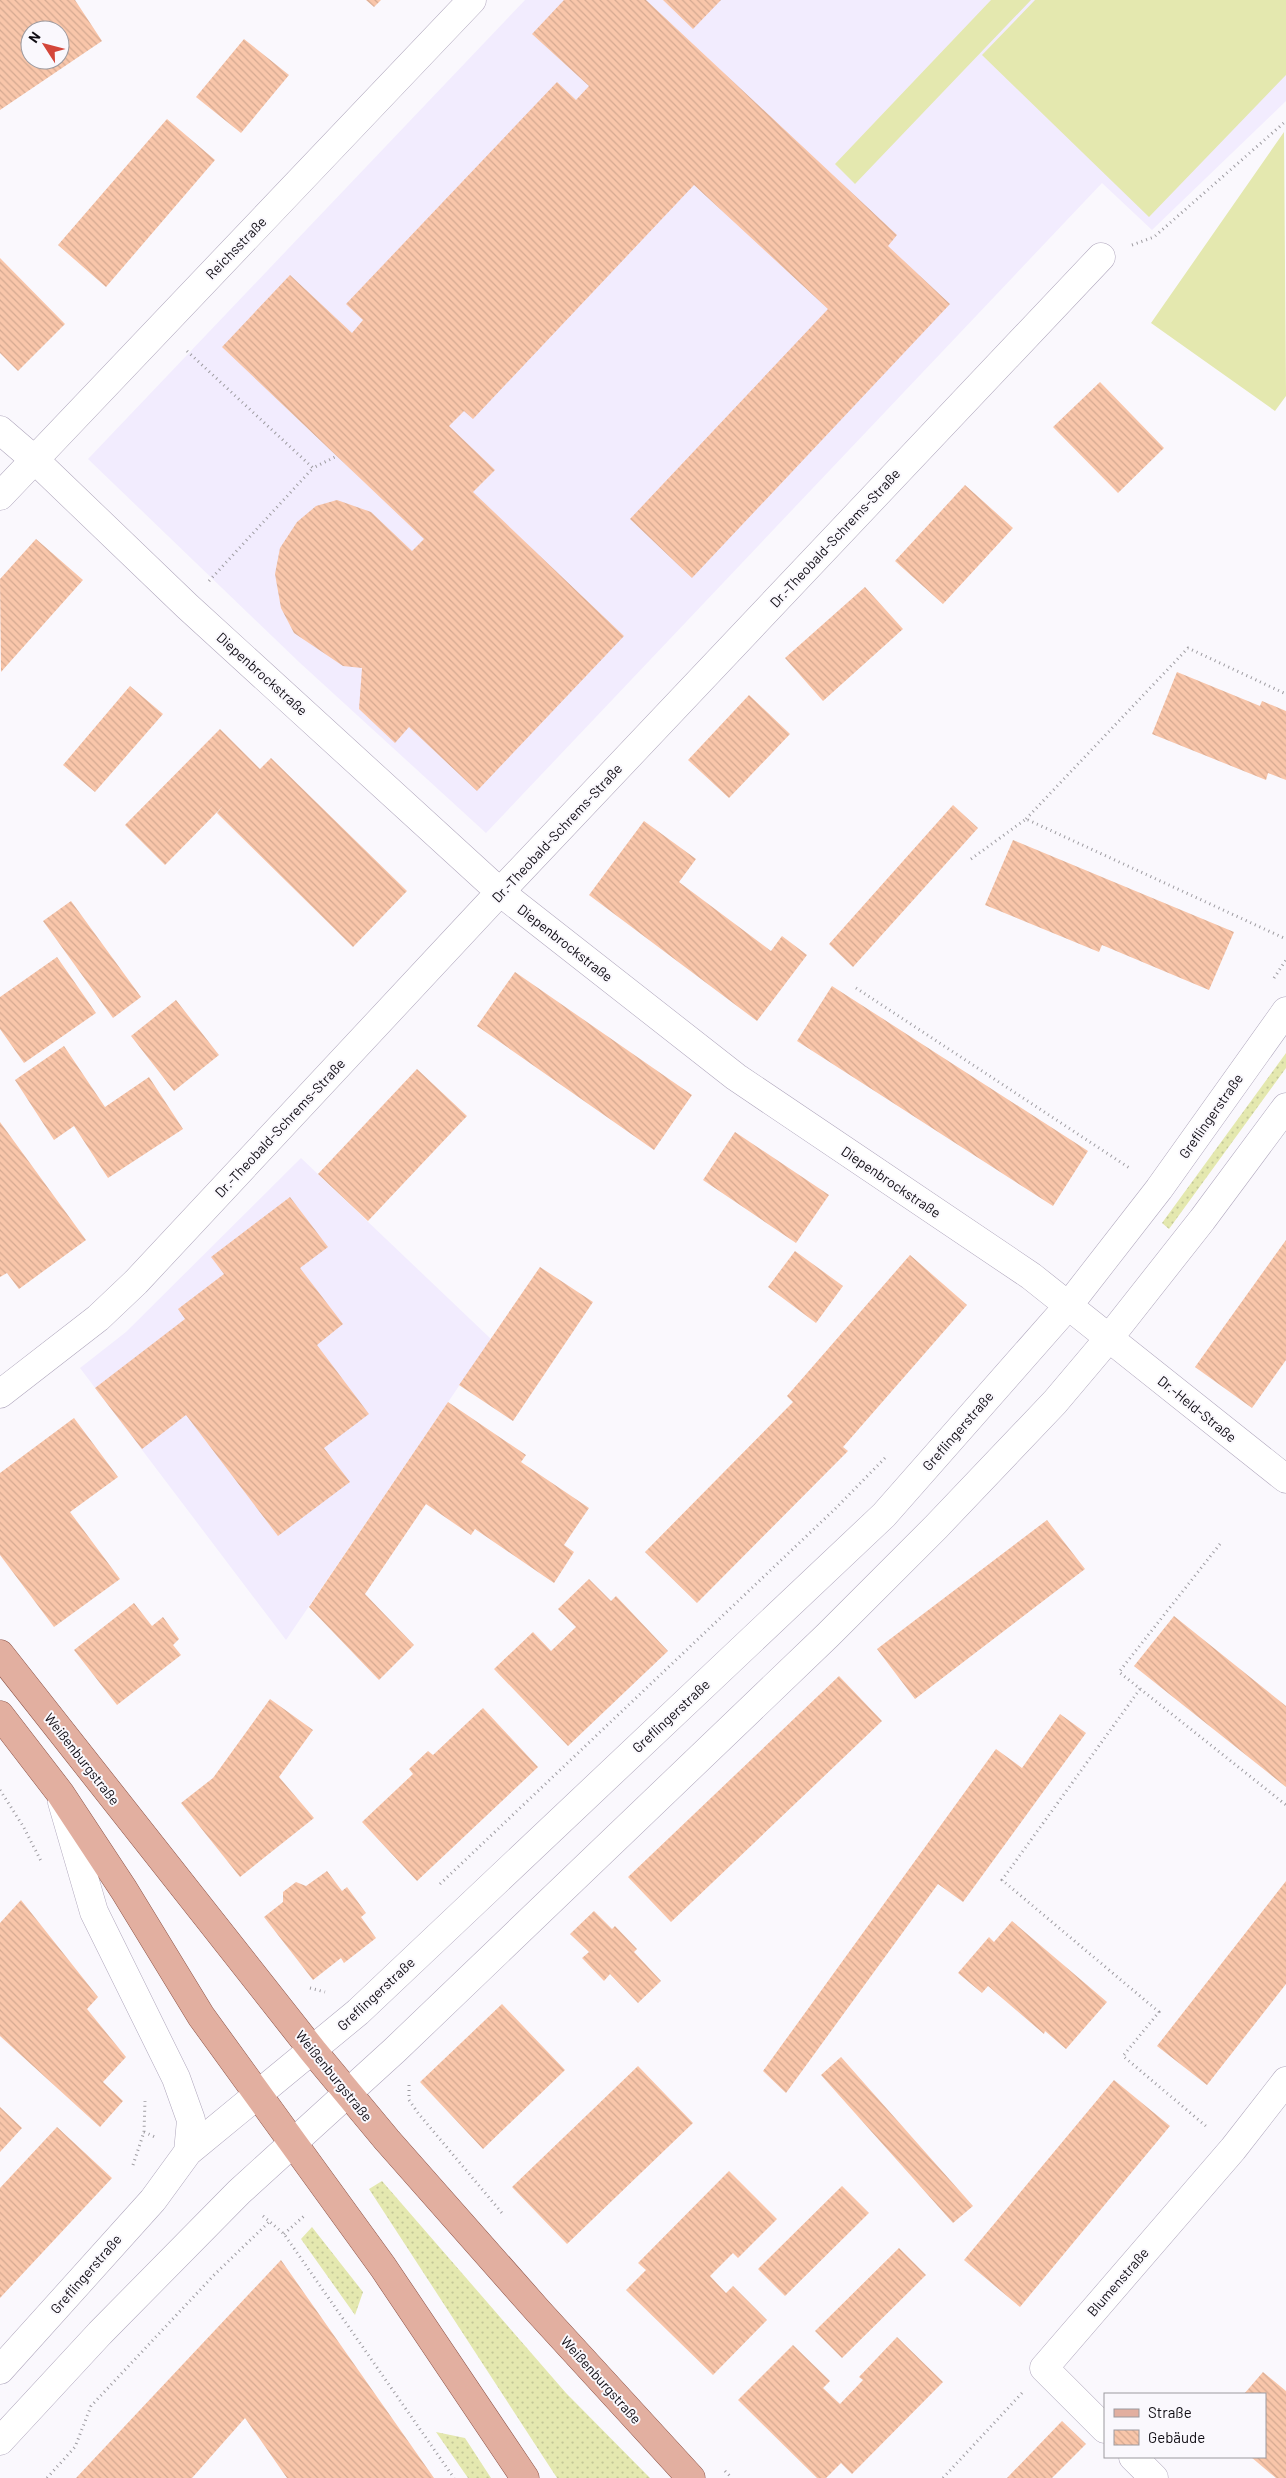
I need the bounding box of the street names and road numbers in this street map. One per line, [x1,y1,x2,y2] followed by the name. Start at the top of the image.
[202,213,270,282] street label: Reichsstraße
[766,465,903,611] street label: Dr.-Theobald-Schrems-Straße
[213,628,311,719] street label: Diepenbrockstraße
[488,760,625,906] street label: Dr.-Theobald-Schrems-Straße
[514,900,616,985] street label: Diepenbrockstraße
[211,1055,348,1201] street label: Dr.-Theobald-Schrems-Straße
[1175,1070,1246,1161] street label: Greflingerstraße
[838,1142,944,1221] street label: Diepenbrockstraße
[1155,1372,1240,1445] street label: Dr.-Held-Straße
[919,1387,997,1474] street label: Greflingerstraße
[628,1675,713,1756] street label: Greflingerstraße
[41,1709,124,1808] street label: Weißenburgstraße
[333,1953,418,2034] street label: Greflingerstraße
[292,2027,376,2125] street label: Weißenburgstraße
[47,2230,125,2317] street label: Greflingerstraße
[1083,2244,1152,2319] street label: Blumenstraße
[558,2332,645,2427] street label: Weißenburgstraße

